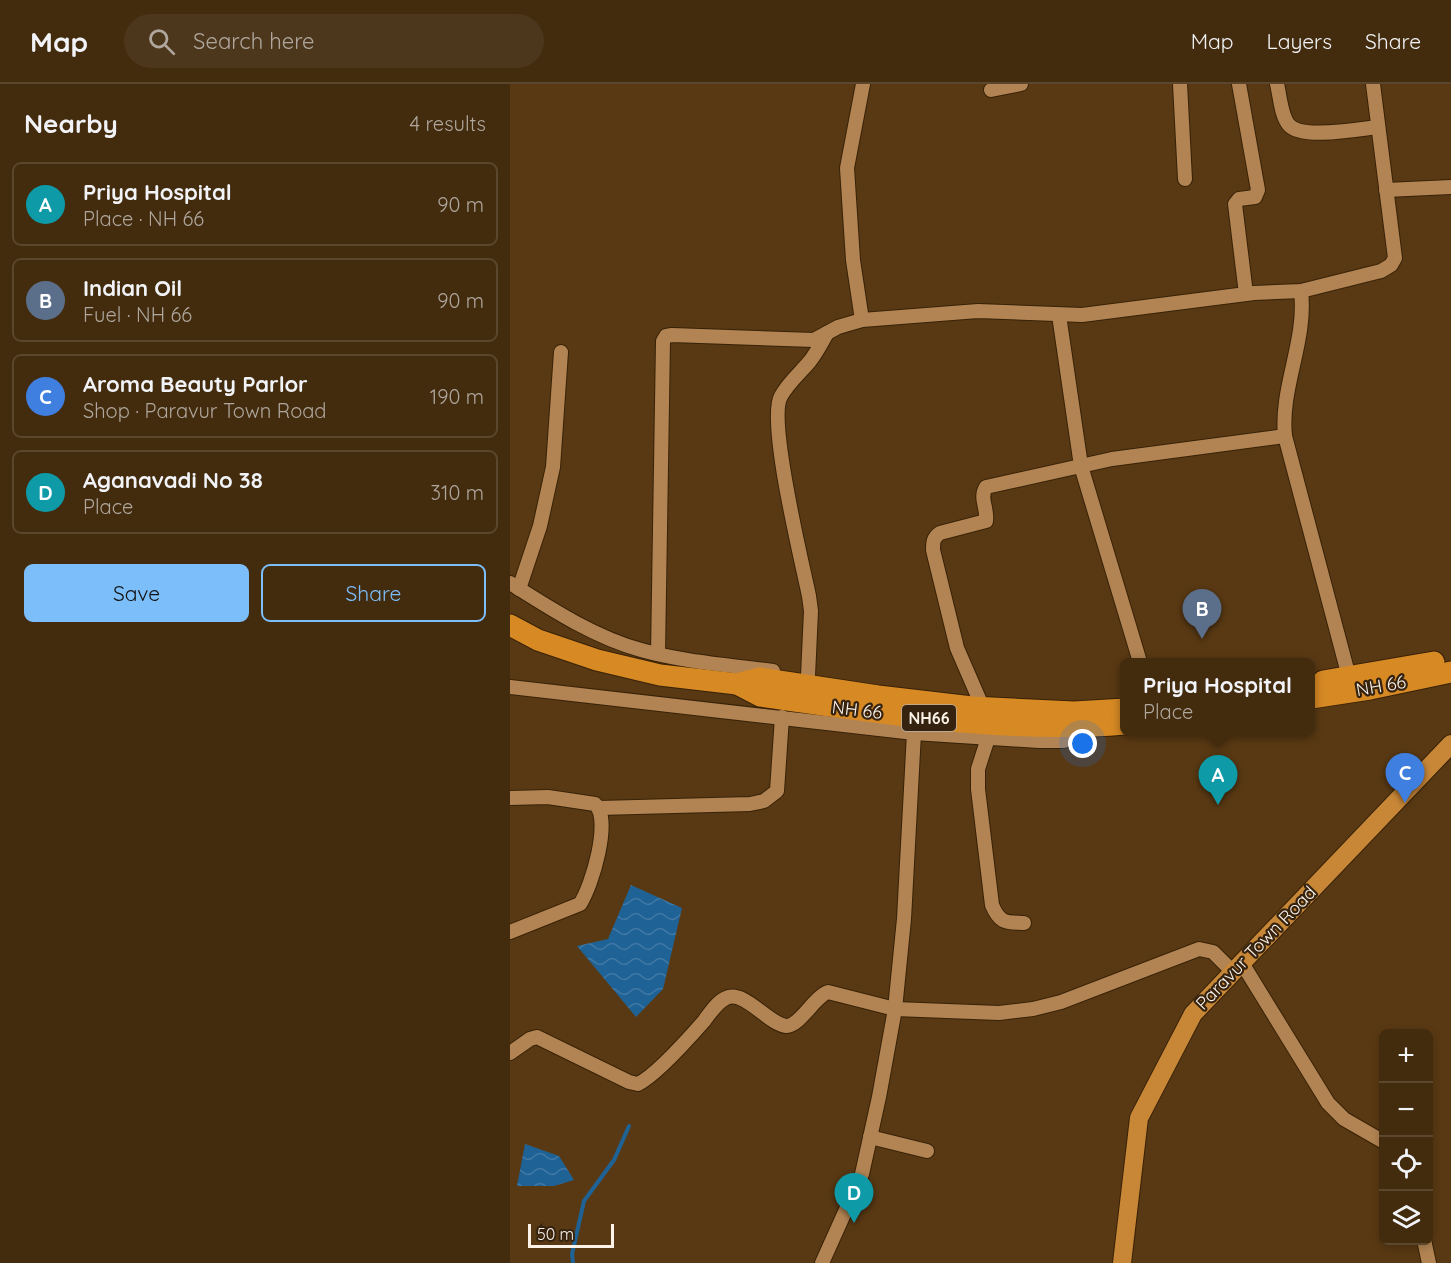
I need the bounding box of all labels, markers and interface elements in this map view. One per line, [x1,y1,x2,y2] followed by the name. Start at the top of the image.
[124,14,544,68] search box
[30,24,88,59] text: Map
[145,25,178,58] icon: search
[193,27,315,55] text: Search here
[1191,28,1234,54] text: Map
[1267,28,1332,54] text: Layers
[1365,28,1421,54] text: Share
[24,107,118,140] text: Nearby
[410,111,486,136] text: 4 results
[83,178,232,206] text: Priya Hospital
[39,192,52,217] text: A
[437,192,484,217] text: 90 m
[83,206,204,231] text: Place · NH 66
[83,274,182,302] text: Indian Oil
[39,288,52,313] text: B
[437,288,484,313] text: 90 m
[83,302,192,327] text: Fuel · NH 66
[83,370,308,398] text: Aroma Beauty Parlor
[39,384,52,409] text: C
[430,384,484,409] text: 190 m
[83,398,326,423] text: Shop · Paravur Town Road
[83,466,263,494] text: Aganavadi No 38
[38,480,53,505] text: D
[431,480,484,505] text: 310 m
[83,494,133,519] text: Place
[24,564,249,622] button: Save
[261,564,486,622] button: Share
[1182,590,1222,639] pin: B
[1120,658,1315,736] popup
[1354,670,1408,701] street label: NH 66
[1143,671,1292,699] text: Priya Hospital
[831,695,884,724] street label: NH 66
[1143,699,1193,724] text: Place
[902,705,956,731] road number: NH66
[1068,729,1097,758] your location
[1386,754,1424,803] pin: C
[1198,756,1238,805] pin: A
[1191,881,1321,1015] street label: Paravur Town Road
[1379,1029,1433,1245] map controls
[1379,1029,1433,1083] button: +
[1379,1083,1433,1137] button: −
[1379,1137,1433,1191] button: locate
[834,1174,874,1223] pin: D
[1379,1191,1433,1245] button: layers
[528,1221,614,1248] scale bar
[537,1224,574,1244] text: 50 m

